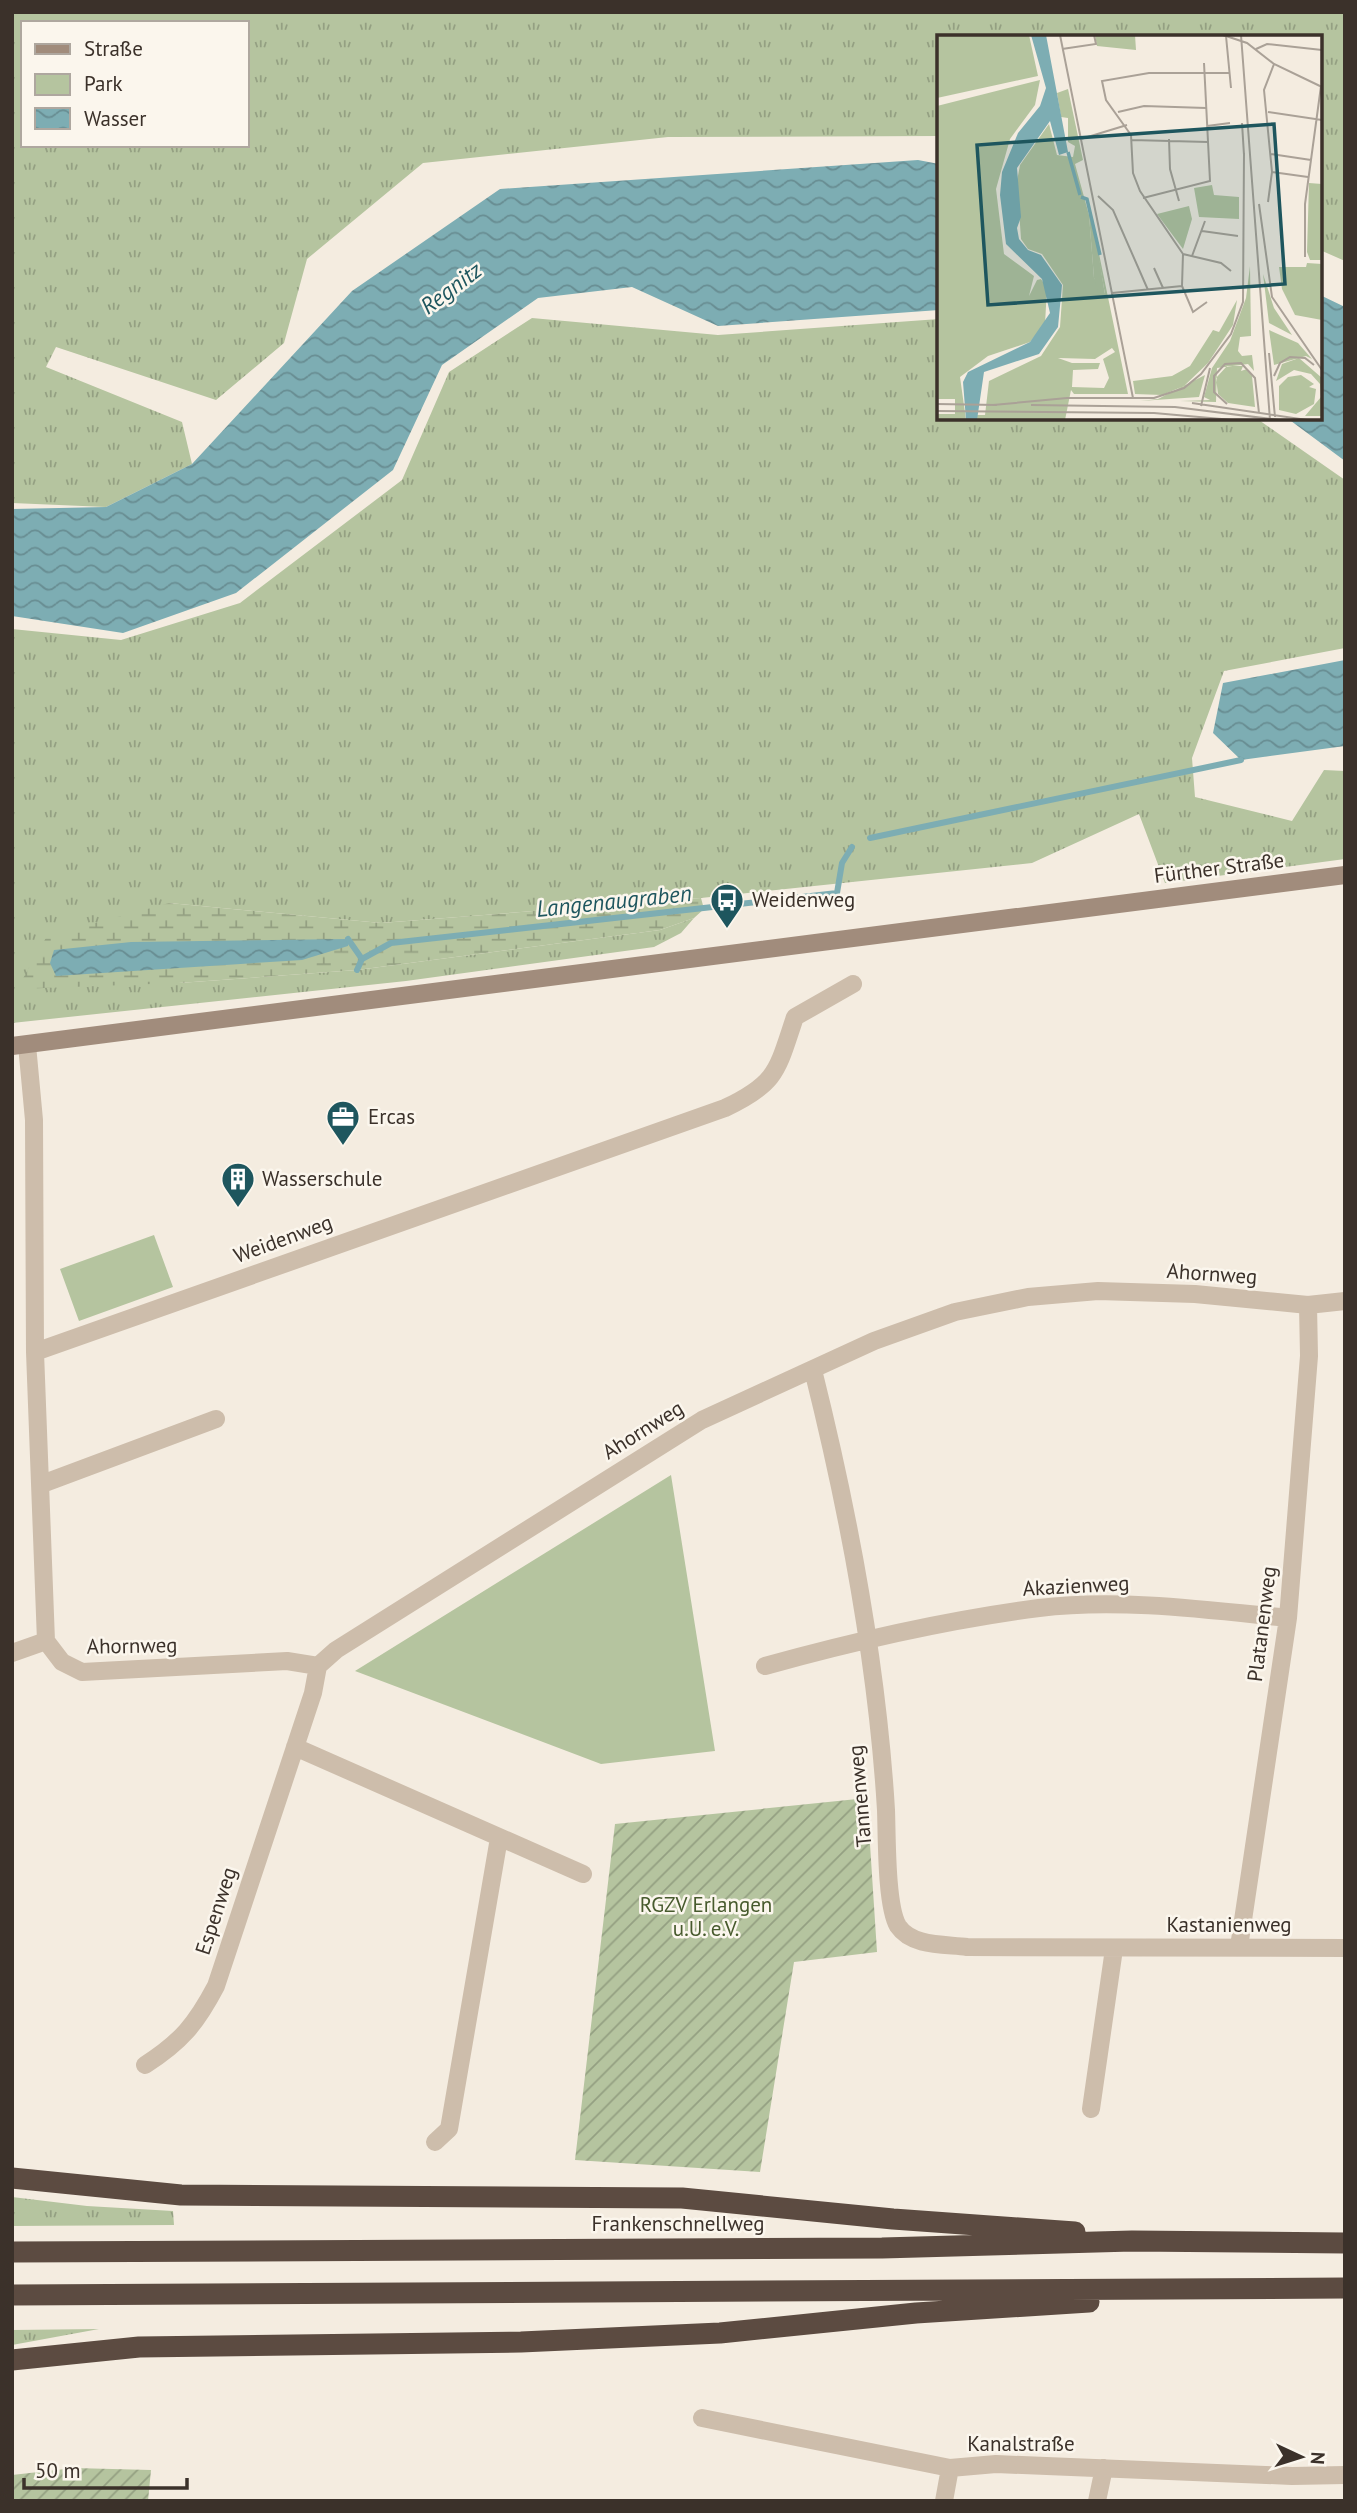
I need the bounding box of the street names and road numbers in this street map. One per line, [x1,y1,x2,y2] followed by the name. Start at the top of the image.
[1152,846,1286,889] street label: Fürther Straße
[230,1208,336,1269] street label: Weidenweg
[1166,1257,1258,1290] street label: Ahornweg
[597,1394,688,1465] street label: Ahornweg
[1241,1565,1282,1683] street label: Platanenweg
[1022,1569,1130,1602] street label: Akazienweg
[86,1631,178,1660] street label: Ahornweg
[842,1744,877,1848] street label: Tannenweg
[189,1864,242,1958] street label: Espenweg
[1166,1911,1292,1938] street label: Kastanienweg
[592,2210,765,2237] street label: Frankenschnellweg
[967,2430,1075,2457] street label: Kanalstraße

